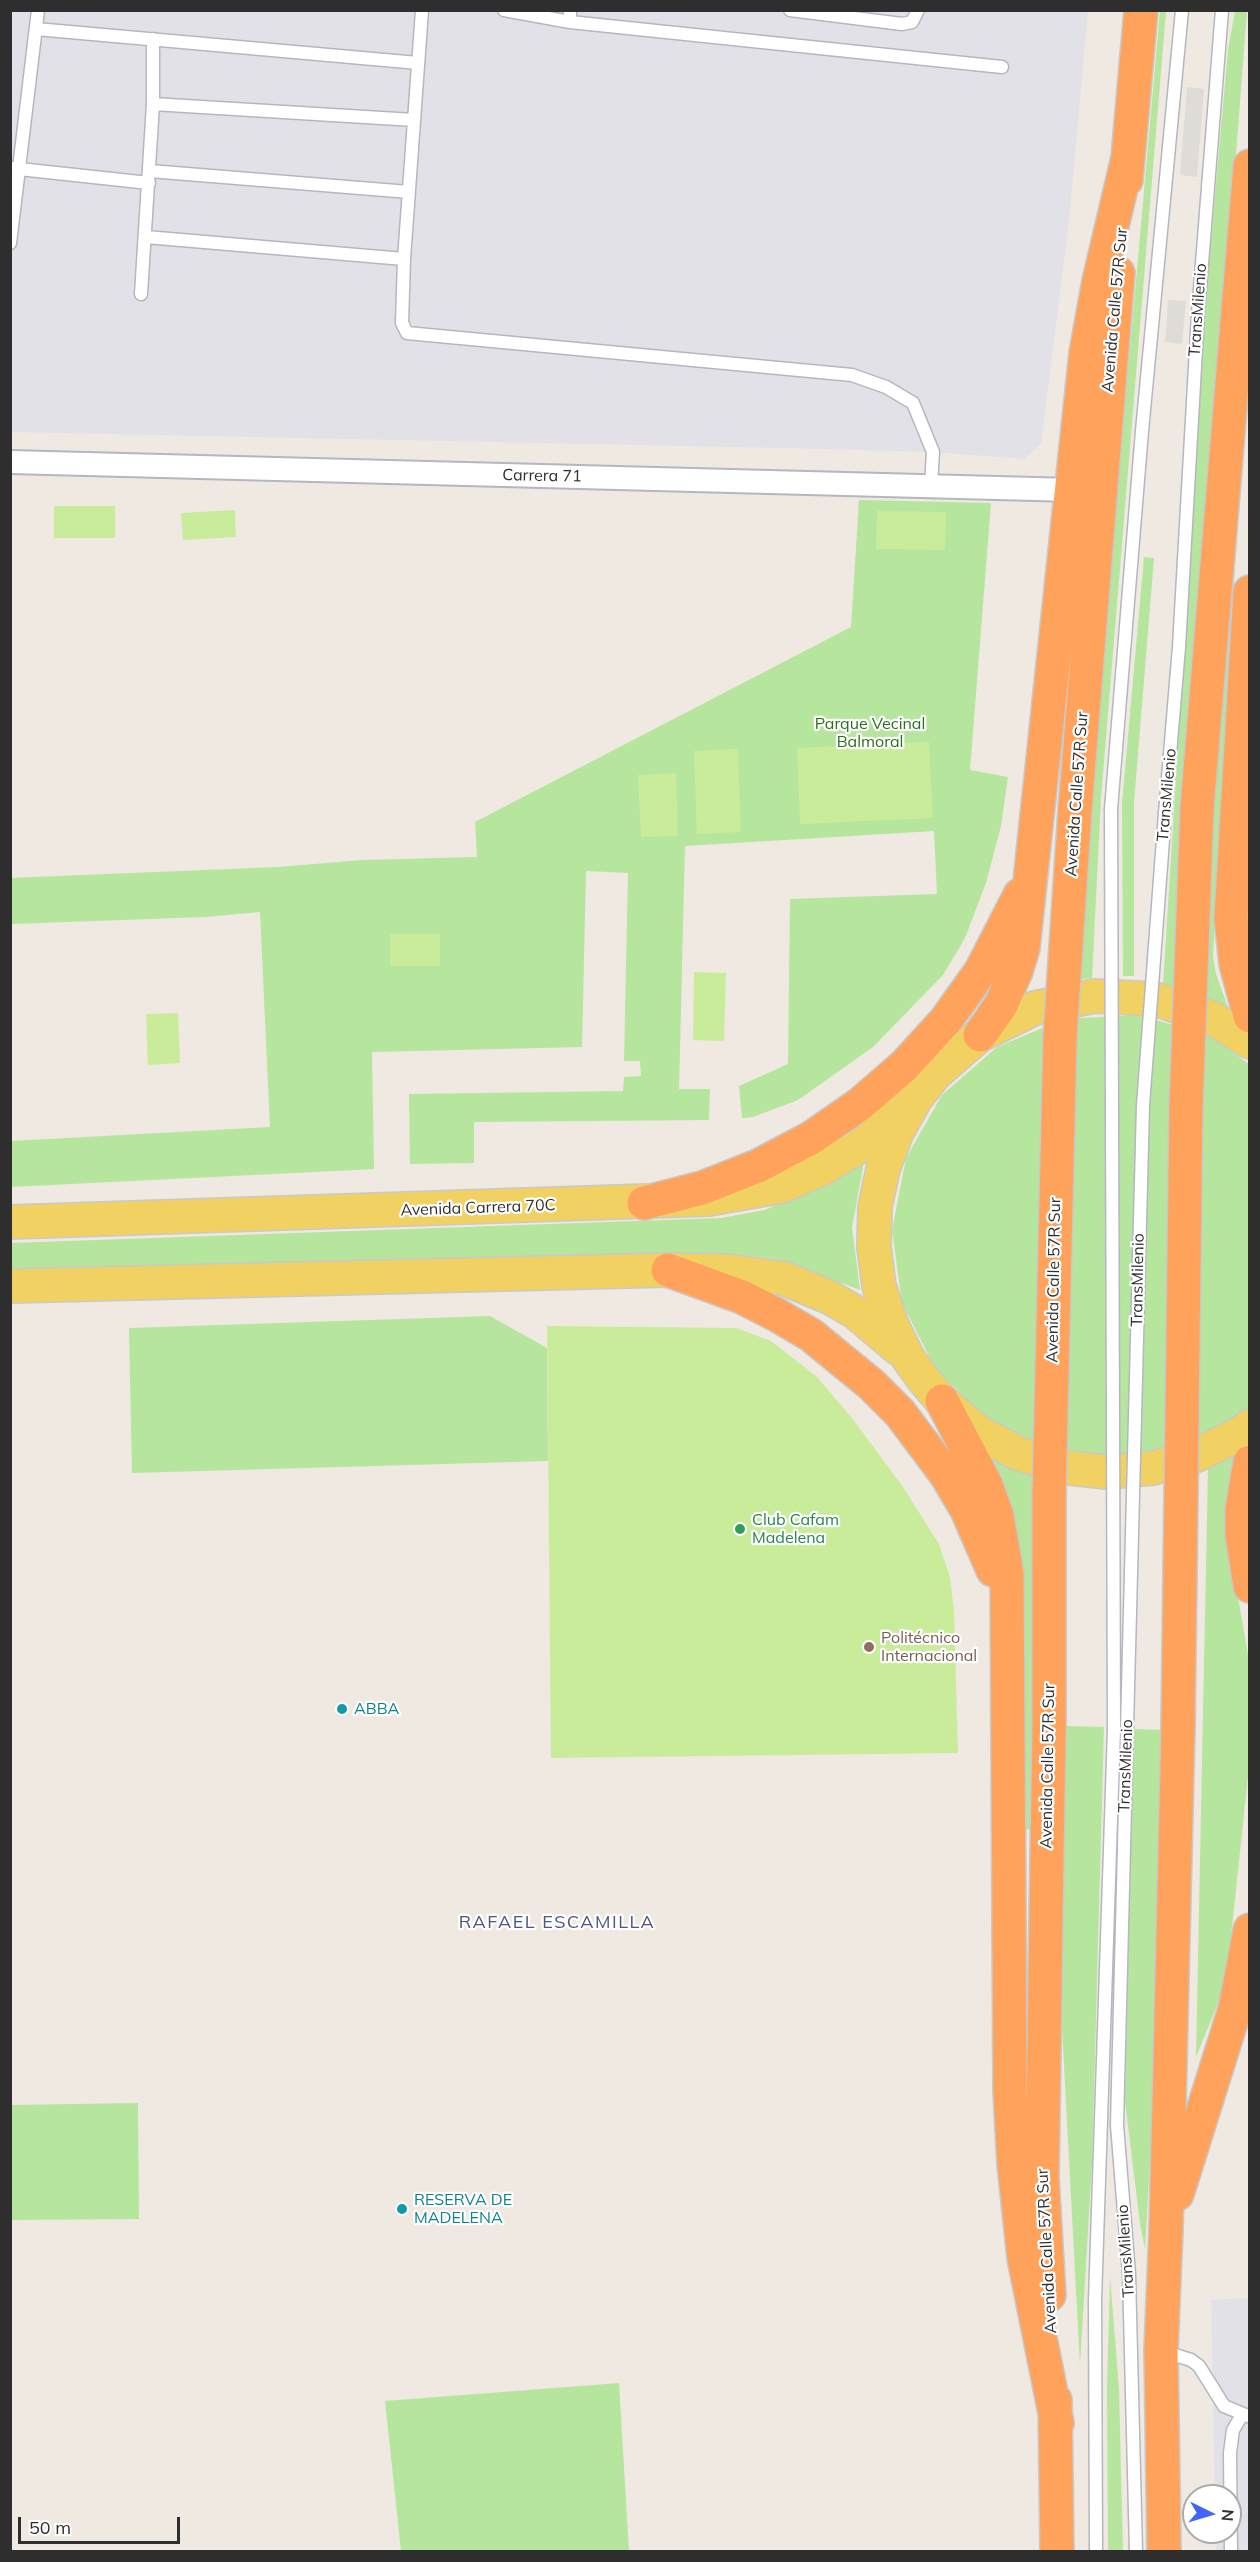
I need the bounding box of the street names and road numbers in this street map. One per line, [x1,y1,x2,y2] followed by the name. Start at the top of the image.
[1098,227,1132,393] street label: Avenida Calle 57R Sur
[1185,263,1211,357] street label: TransMilenio
[502,466,582,486] street label: Carrera 71
[1062,711,1092,877] street label: Avenida Calle 57R Sur
[1153,748,1181,842] street label: TransMilenio
[400,1196,556,1220] street label: Avenida Carrera 70C
[1043,1197,1065,1363] street label: Avenida Calle 57R Sur
[1128,1233,1148,1327] street label: TransMilenio
[1037,1683,1059,1849] street label: Avenida Calle 57R Sur
[1115,1719,1137,1813] street label: TransMilenio
[1033,2168,1061,2334] street label: Avenida Calle 57R Sur
[1113,2204,1139,2298] street label: TransMilenio

